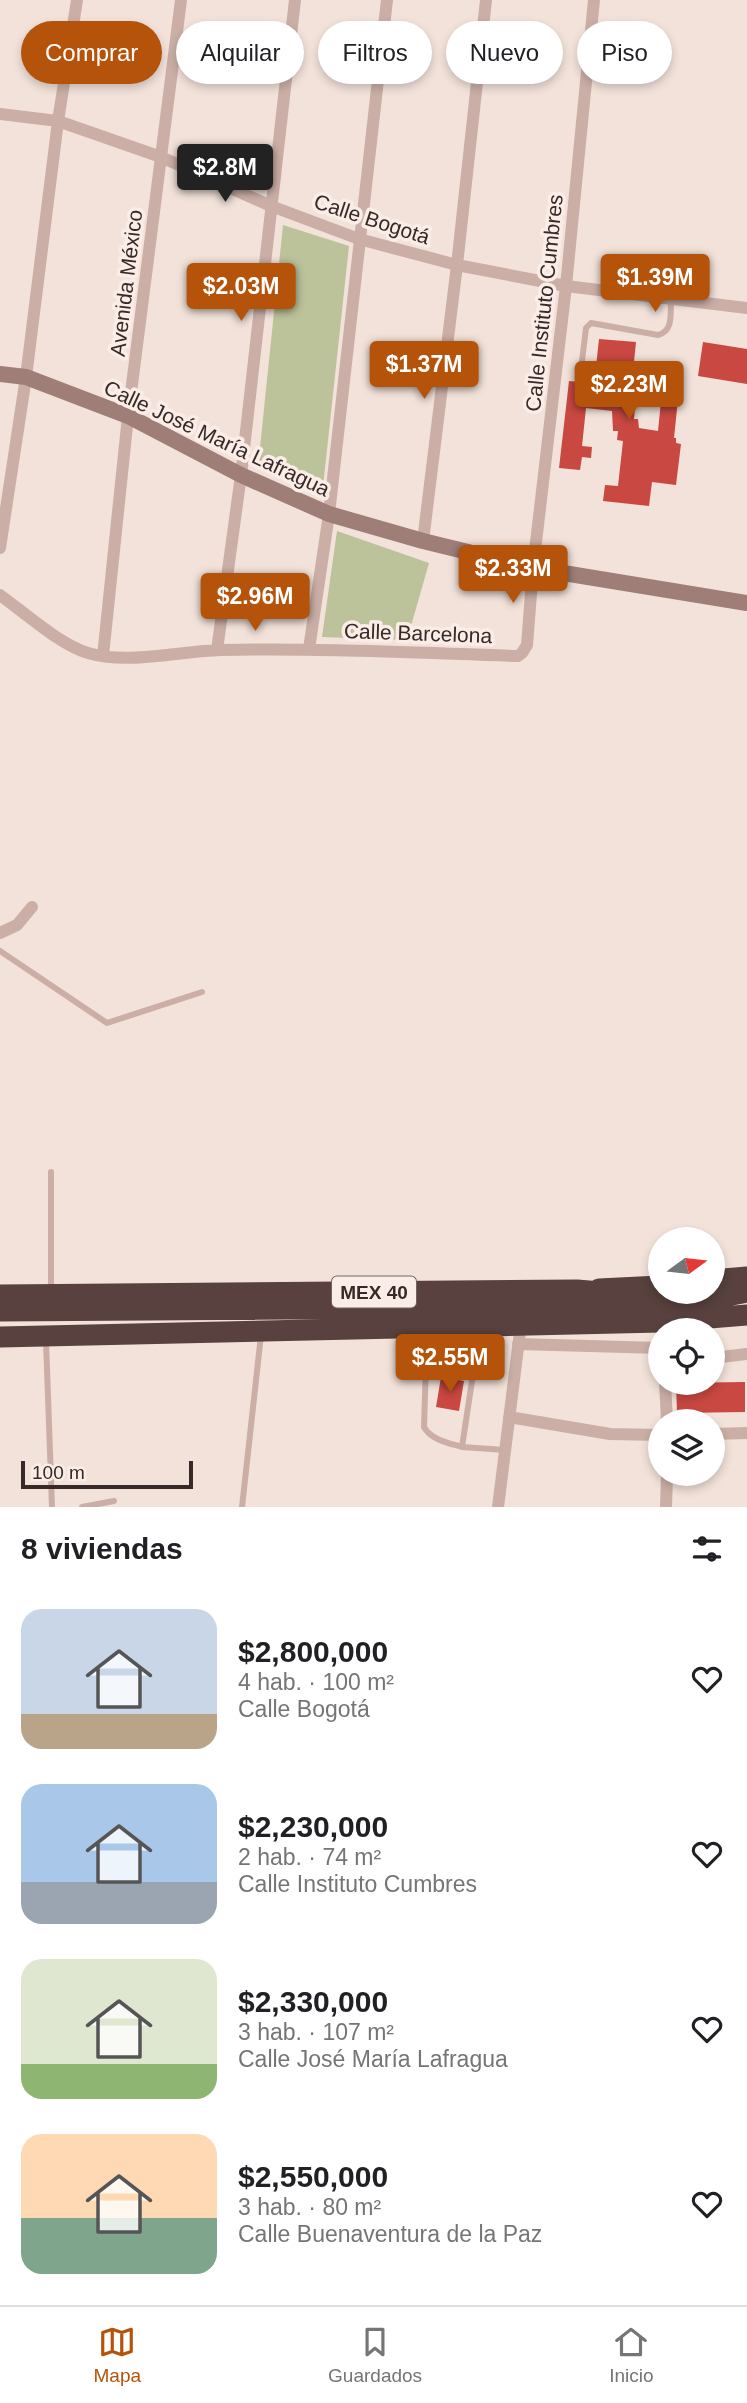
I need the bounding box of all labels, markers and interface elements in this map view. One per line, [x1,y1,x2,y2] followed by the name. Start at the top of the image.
[21,21,162,84] chip: Comprar
[176,21,304,84] chip: Alquilar
[318,21,432,84] chip: Filtros
[446,21,563,84] chip: Nuevo
[577,21,672,84] chip: Piso
[176,144,274,204] pin: $2.8M
[193,154,257,180] text: $2.8M
[311,189,433,249] street label: Calle Bogotá
[521,193,567,413] street label: Calle Instituto Cumbres
[106,208,146,358] street label: Avenida México
[598,254,712,314] pin: $1.39M
[184,264,298,323] pin: $2.03M
[617,264,693,290] text: $1.39M
[203,273,279,299] text: $2.03M
[367,342,481,401] pin: $1.37M
[386,351,462,377] text: $1.37M
[572,362,686,421] pin: $2.23M
[591,371,667,397] text: $2.23M
[101,376,334,501] street label: Calle José María Lafragua
[456,546,570,605] pin: $2.33M
[475,555,551,581] text: $2.33M
[198,574,312,633] pin: $2.96M
[217,583,293,609] text: $2.96M
[344,619,493,647] street label: Calle Barcelona
[648,1227,724,1304] north arrow
[648,1227,725,1486] map controls
[332,1276,416,1308] road number: MEX 40
[648,1318,725,1395] button: locate
[393,1334,507,1394] pin: $2.55M
[412,1344,488,1370] text: $2.55M
[648,1409,725,1486] button: layers
[21,1458,192,1490] scale bar
[32,1462,85,1483] text: 100 m
[688,1530,726,1568] icon: filters
[21,1532,183,1565] text: 8 viviendas
[238,1635,388,1668] text: $2,800,000
[77,1637,161,1721] icon: home
[688,1660,726,1698] icon: heart
[238,1669,394,1695] text: 4 hab. · 100 m²
[238,1696,370,1722] text: Calle Bogotá
[238,1810,388,1843] text: $2,230,000
[77,1812,161,1896] icon: home
[688,1835,726,1873] icon: heart
[238,1844,381,1870] text: 2 hab. · 74 m²
[238,1871,477,1897] text: Calle Instituto Cumbres
[238,1985,388,2018] text: $2,330,000
[77,1987,161,2071] icon: home
[688,2010,726,2048] icon: heart
[238,2019,394,2045] text: 3 hab. · 107 m²
[238,2046,508,2072] text: Calle José María Lafragua
[238,2160,388,2193] text: $2,550,000
[77,2162,161,2246] icon: home
[688,2185,726,2223] icon: heart
[238,2194,381,2220] text: 3 hab. · 80 m²
[238,2221,542,2247] text: Calle Buenaventura de la Paz
[94,2323,141,2387] tab: Mapa
[328,2323,422,2387] tab: Guardados
[609,2323,653,2387] tab: Inicio

